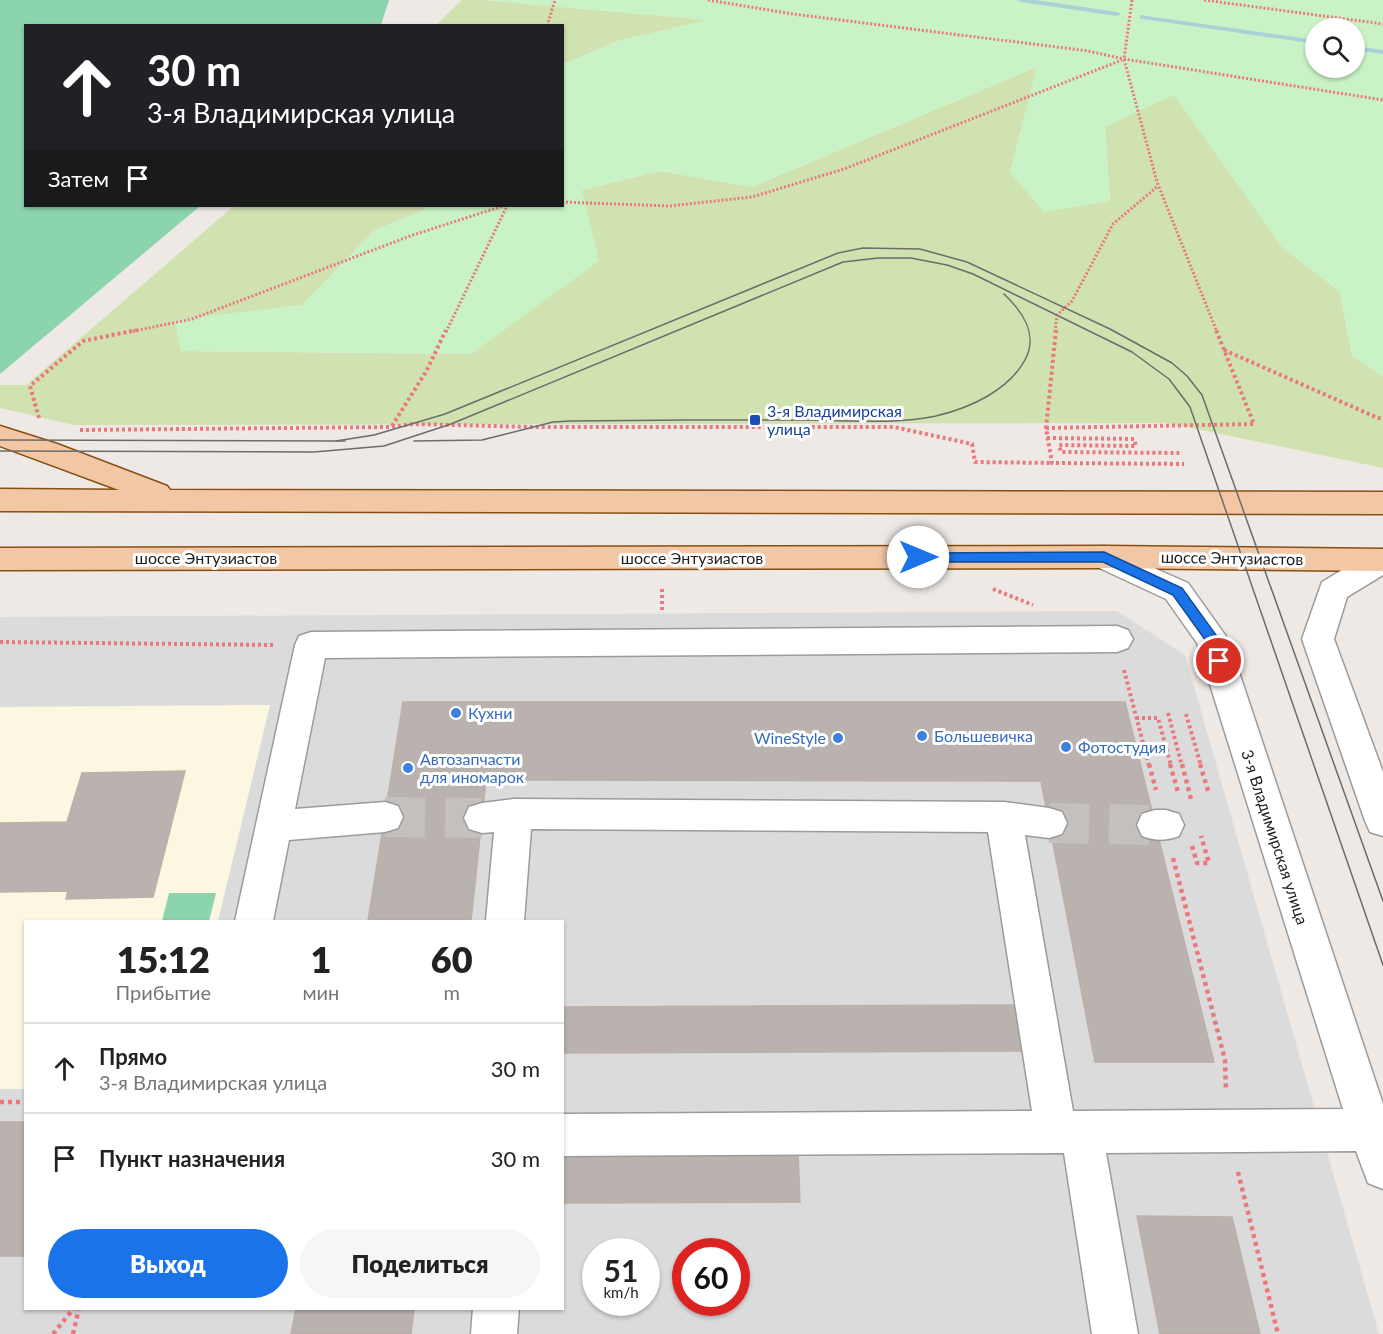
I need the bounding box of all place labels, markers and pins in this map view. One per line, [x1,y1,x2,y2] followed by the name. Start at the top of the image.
[767,401,902,438] place label: 3-я Владимирская улица
[748,413,762,427] marker: 3-я Владимирская улица
[1193,635,1244,686] pin
[468,703,512,722] place label: Кухни
[449,706,463,720] marker: Кухни
[934,726,1033,745] place label: Большевичка
[754,728,826,747] place label: WineStyle
[915,729,929,743] marker: Большевичка
[831,731,845,745] marker: WineStyle
[1078,737,1166,756] place label: Фотостудия
[1059,740,1073,754] marker: Фотостудия
[420,749,525,786] place label: Автозапчасти для иномарок
[401,761,415,775] marker: Автозапчасти для иномарок

